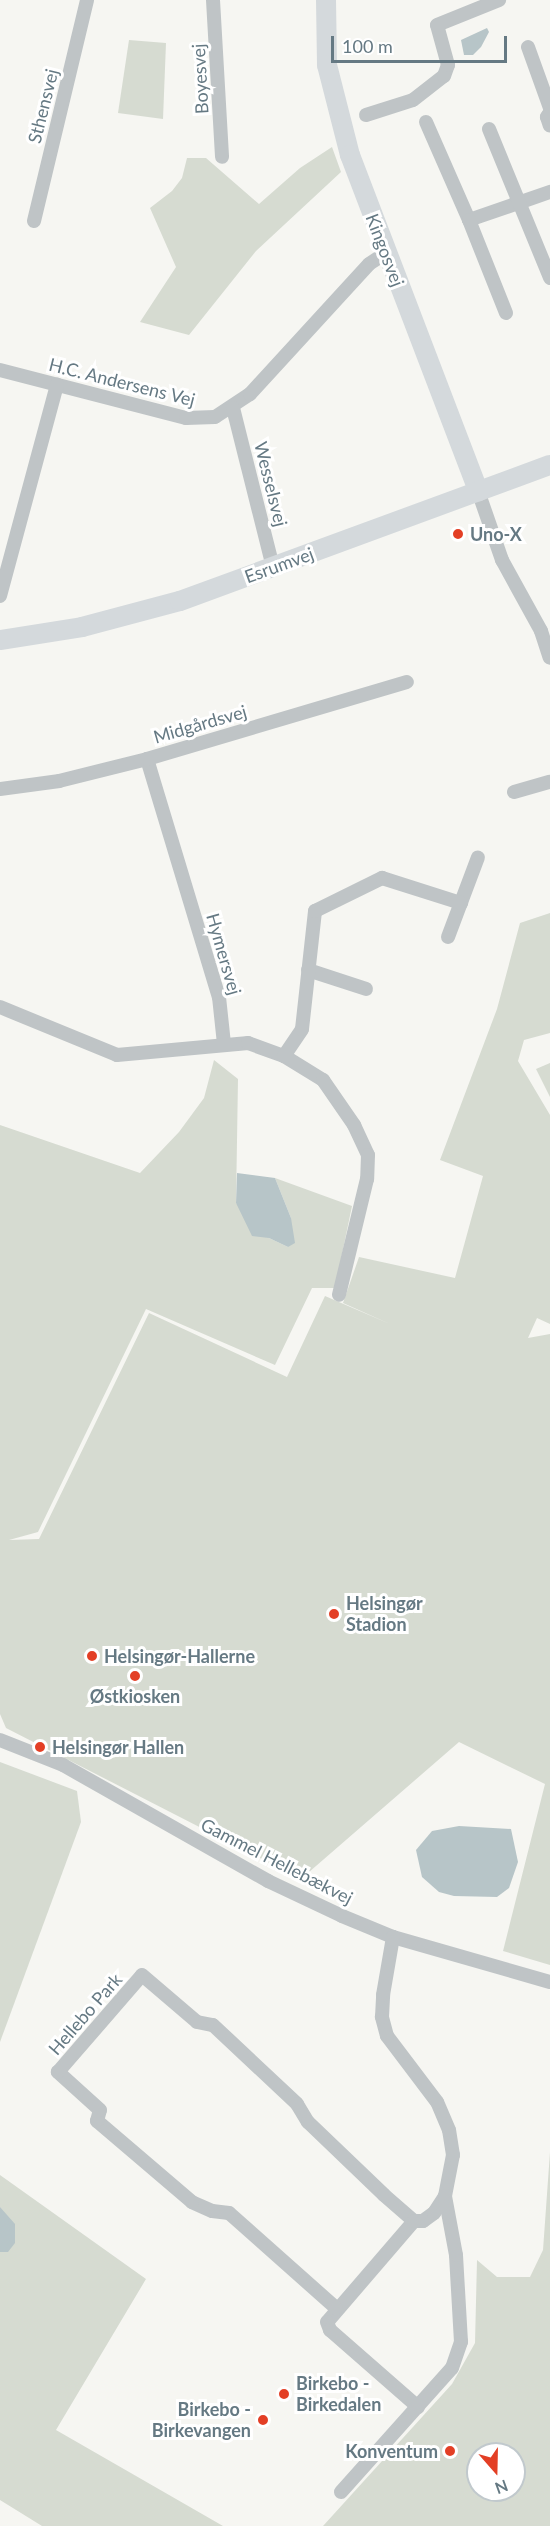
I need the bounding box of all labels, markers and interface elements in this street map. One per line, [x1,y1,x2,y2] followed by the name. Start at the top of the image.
[334,24,510,62] scale bar
[342,35,393,57] text: 100 m
[187,43,213,115] street label: Boyesvej
[23,67,63,145] street label: Sthensvej
[361,211,409,289] street label: Kingosvej
[46,353,198,411] street label: H.C. Andersens Vej
[250,439,292,529] street label: Wesselsvej
[470,523,522,545] place label: Uno-X
[451,527,465,541] marker: Uno-X
[241,543,317,587] street label: Esrumvej
[151,700,249,748] street label: Midgårdsvej
[202,911,246,997] street label: Hymersvej
[346,1593,423,1636] place label: Helsingør Stadion
[327,1607,341,1621] marker: Helsingør Stadion
[104,1645,255,1667] place label: Helsingør-Hallerne
[85,1649,99,1663] marker: Helsingør-Hallerne
[128,1669,142,1683] marker: Østkiosken
[90,1685,180,1707] place label: Østkiosken
[52,1736,185,1758] place label: Helsingør Hallen
[33,1740,47,1754] marker: Helsingør Hallen
[197,1813,357,1909] street label: Gammel Hellebækvej
[44,1969,126,2059] street label: Hellebo Park
[296,2373,381,2416] place label: Birkebo - Birkedalen
[277,2387,291,2401] marker: Birkebo - Birkedalen
[152,2399,251,2442] place label: Birkebo - Birkevangen
[256,2413,270,2427] marker: Birkebo - Birkevangen
[345,2440,438,2462] place label: Konventum
[466,2442,526,2502] north arrow
[443,2444,457,2458] marker: Konventum
[493,2476,511,2499] text: N

